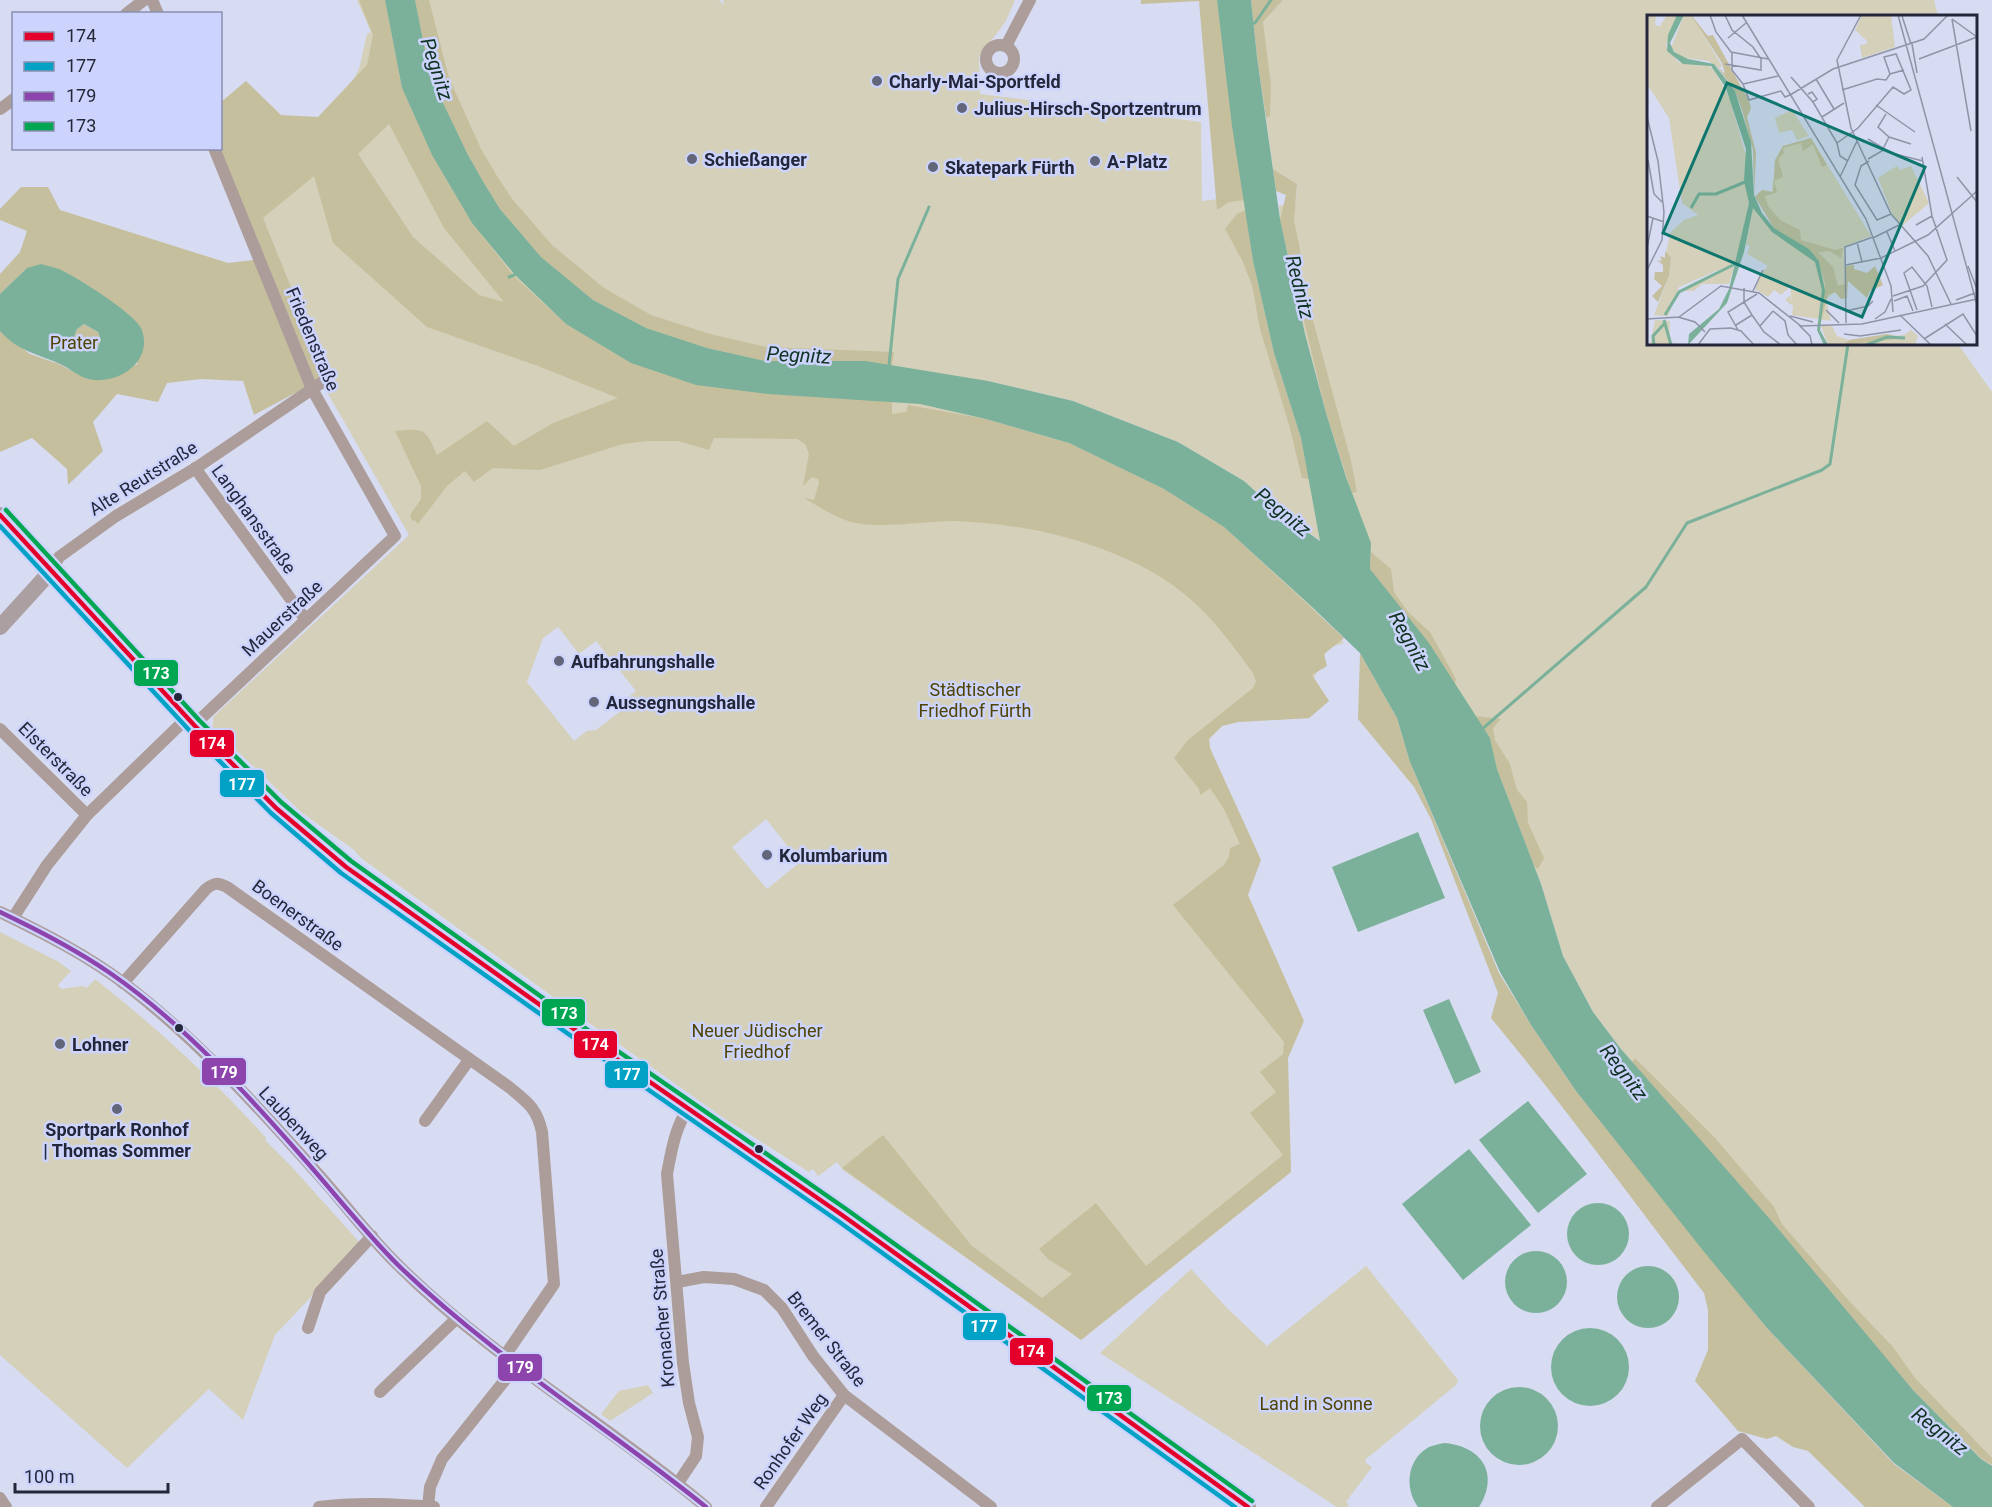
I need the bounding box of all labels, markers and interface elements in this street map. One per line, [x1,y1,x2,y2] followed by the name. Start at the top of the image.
[12,12,222,150] legend
[1647,15,1977,345] inset map
[66,25,96,46] text: 174
[416,35,459,104] water label: Pegnitz
[66,55,96,76] text: 177
[889,71,1061,92] place label: Charly-Mai-Sportfeld
[870,74,884,88] marker: Charly-Mai-Sportfeld
[66,85,96,106] text: 179
[974,98,1202,119] place label: Julius-Hirsch-Sportzentrum
[955,101,969,115] marker: Julius-Hirsch-Sportzentrum
[66,115,96,136] text: 173
[704,149,807,170] place label: Schießanger
[1107,151,1167,172] place label: A-Platz
[685,152,699,166] marker: Schießanger
[1088,154,1102,168] marker: A-Platz
[945,157,1075,178] place label: Skatepark Fürth
[926,160,940,174] marker: Skatepark Fürth
[1281,253,1320,322] water label: Rednitz
[282,284,344,394] street label: Friedenstraße
[50,332,98,353] park label: Prater
[766,341,832,369] water label: Pegnitz
[85,436,201,520] street label: Alte Reutstraße
[207,460,301,578] street label: Langhansstraße
[1250,482,1316,542] water label: Pegnitz
[238,576,326,660] street label: Mauerstraße
[1384,607,1436,675] water label: Regnitz
[571,651,715,672] place label: Aufbahrungshalle
[552,654,566,668] marker: Aufbahrungshalle
[133,659,179,687] line badge: 173
[142,664,170,683] text: 173
[919,679,1031,721] park label: Städtischer Friedhof Fürth
[172,691,184,703] unlabelled marker
[606,692,756,713] place label: Aussegnungshalle
[587,695,601,709] marker: Aussegnungshalle
[14,717,98,801] street label: Elsterstraße
[189,729,235,758] line badge: 174
[198,734,226,753] text: 174
[219,769,265,798] line badge: 177
[228,775,256,794] text: 177
[779,845,888,866] place label: Kolumbarium
[760,848,774,862] marker: Kolumbarium
[248,875,348,955] street label: Boenerstraße
[541,998,586,1027] line badge: 173
[550,1004,578,1023] text: 173
[691,1020,823,1062] park label: Neuer Jüdischer Friedhof
[173,1022,185,1034] unlabelled marker
[573,1030,618,1059] line badge: 174
[72,1034,129,1055] place label: Lohner
[581,1035,609,1054] text: 174
[53,1037,67,1051] marker: Lohner
[1595,1039,1653,1105] water label: Regnitz
[201,1057,247,1086] line badge: 179
[604,1060,649,1089] line badge: 177
[210,1063,238,1082] text: 179
[613,1065,641,1084] text: 177
[255,1082,333,1164] street label: Laubenweg
[110,1102,124,1116] marker: Sportpark Ronhof | Thomas Sommer
[43,1119,191,1161] place label: Sportpark Ronhof | Thomas Sommer
[753,1143,765,1155] unlabelled marker
[645,1248,679,1388] street label: Kronacher Straße
[783,1287,871,1391] street label: Bremer Straße
[962,1312,1007,1341] line badge: 177
[970,1317,998,1336] text: 177
[1009,1337,1054,1366] line badge: 174
[1017,1342,1045,1361] text: 174
[497,1353,543,1382] line badge: 179
[506,1358,534,1377] text: 179
[1086,1384,1132,1412] line badge: 173
[749,1389,831,1493] street label: Ronhofer Weg
[1095,1389,1123,1408] text: 173
[1259,1393,1373,1414] park label: Land in Sonne
[1907,1402,1973,1461] water label: Regnitz
[15,1456,168,1494] scale bar
[24,1466,75,1487] text: 100 m

